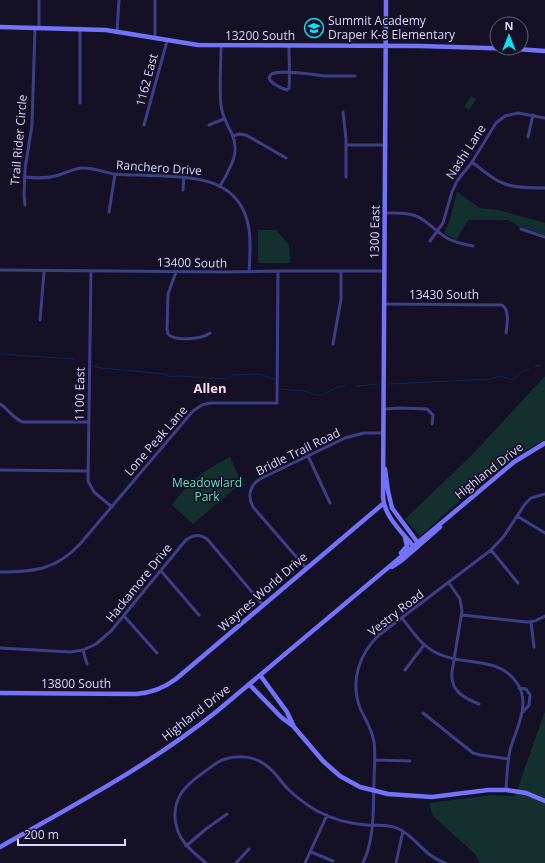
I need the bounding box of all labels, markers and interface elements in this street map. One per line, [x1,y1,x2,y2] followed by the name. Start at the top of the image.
[328,12,456,43] place label: Summit Academy Draper K-8 Elementary
[489,16,529,56] north arrow
[303,17,325,39] school or university icon: Summit Academy Draper K-8 Elementary
[505,18,513,33] text: N
[225,27,295,44] street label: 13200 South
[131,52,162,108] street label: 1162 East
[6,94,31,186] street label: Trail Rider Circle
[442,121,490,182] street label: Nashi Lane
[116,156,203,179] street label: Ranchero Drive
[366,205,383,259] street label: 1300 East
[157,253,227,272] street label: 13400 South
[409,286,479,303] street label: 13430 South
[71,367,88,421] street label: 1100 East
[193,379,227,397] district label: Allen
[120,402,191,479] street label: Lone Peak Lane
[253,424,343,479] street label: Bridle Trail Road
[451,438,527,503] street label: Highland Drive
[172,474,242,505] park label: Meadowlard Park
[102,540,176,626] street label: Hackamore Drive
[215,548,311,635] street label: Waynes World Drive
[364,585,427,640] street label: Vestry Road
[41,675,111,692] street label: 13800 South
[158,680,234,745] street label: Highland Drive
[18,821,125,847] scale bar
[24,826,59,843] text: 200 m

